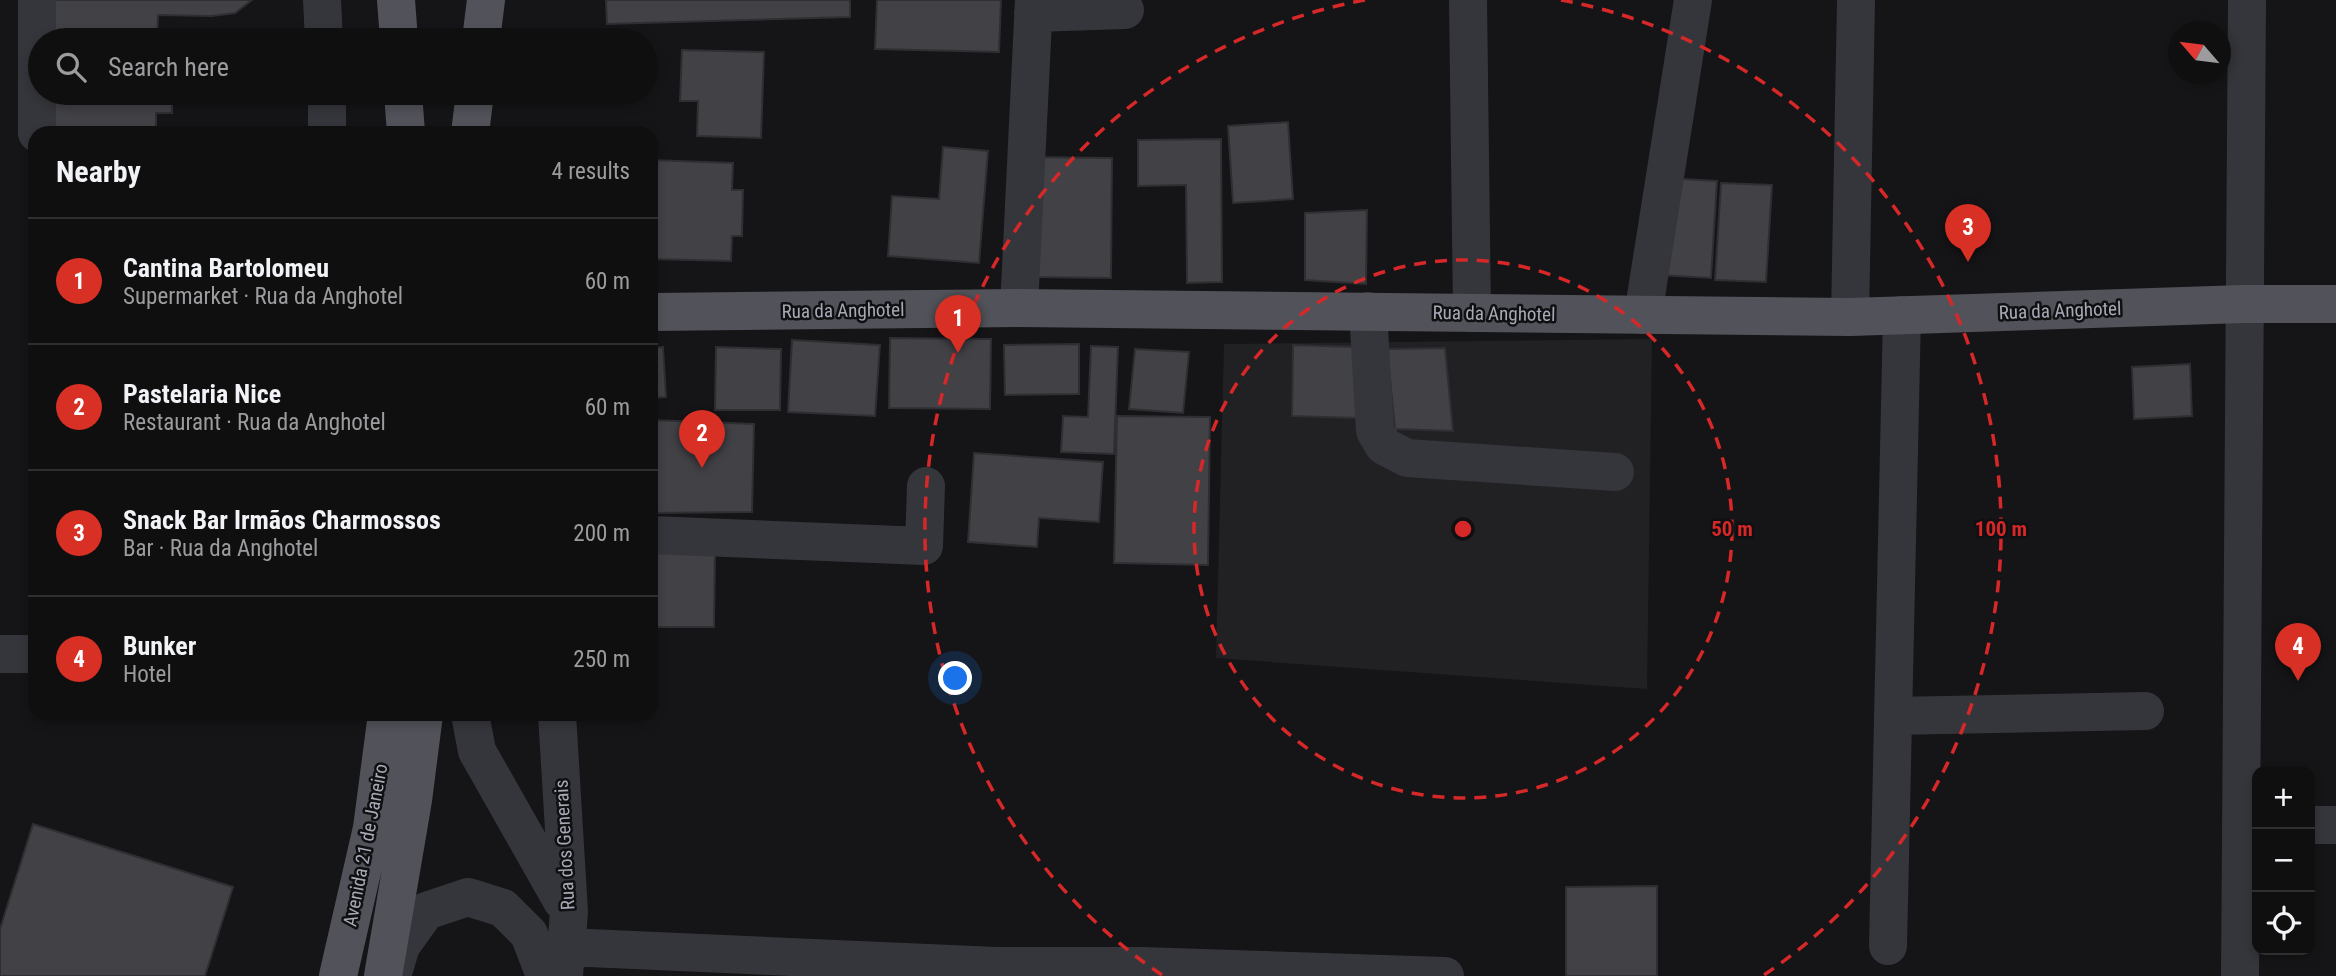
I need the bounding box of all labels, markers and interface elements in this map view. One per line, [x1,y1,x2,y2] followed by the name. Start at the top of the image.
[2168,21,2231,84] north arrow
[28,28,658,105] search box
[52,48,90,86] icon: search
[108,52,229,82] text: Search here
[56,154,141,189] text: Nearby
[552,158,630,185] text: 4 results
[1945,204,1991,262] pin: 3
[123,253,329,283] text: Cantina Bartolomeu
[73,268,85,295] text: 1
[585,268,630,295] text: 60 m
[123,283,403,310] text: Supermarket · Rua da Anghotel
[935,295,981,353] pin: 1
[1998,297,2122,324] street label: Rua da Anghotel
[781,298,905,323] street label: Rua da Anghotel
[1432,301,1556,326] street label: Rua da Anghotel
[123,379,281,409] text: Pastelaria Nice
[73,394,85,421] text: 2
[585,394,630,421] text: 60 m
[123,409,386,436] text: Restaurant · Rua da Anghotel
[679,410,725,468] pin: 2
[123,505,441,535] text: Snack Bar Irmãos Charmossos
[1451,517,1475,541] centre of rings
[1711,517,1753,541] text: 50 m
[1975,517,2027,541] text: 100 m
[73,520,85,547] text: 3
[573,520,630,547] text: 200 m
[123,535,318,562] text: Bar · Rua da Anghotel
[2275,623,2321,681] pin: 4
[123,631,196,661] text: Bunker
[73,646,85,673] text: 4
[573,646,630,673] text: 250 m
[123,661,172,688] text: Hotel
[938,661,972,695] your location
[338,762,393,929] street label: Avenida 21 de Janeiro
[2252,766,2315,955] map controls
[2252,766,2315,829] button: +
[550,779,579,911] street label: Rua dos Generais
[2252,829,2315,892] button: −
[2252,892,2315,955] button: locate

